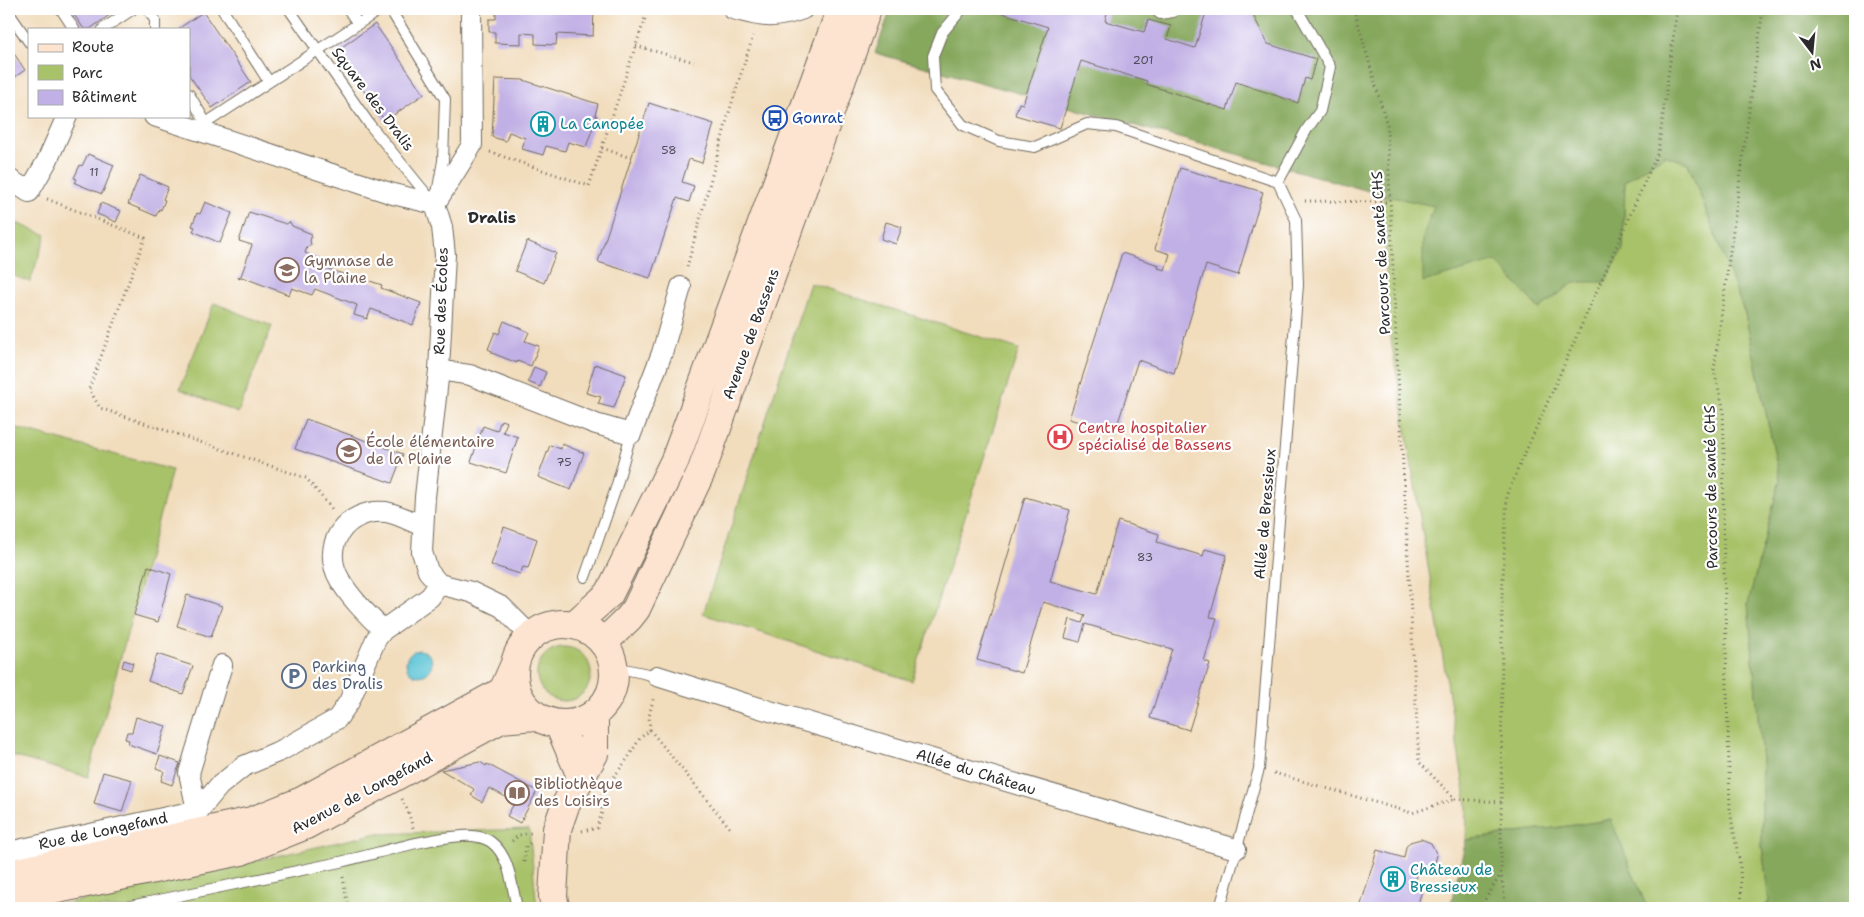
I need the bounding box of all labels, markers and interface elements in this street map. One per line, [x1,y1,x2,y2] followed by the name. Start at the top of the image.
[28,28,190,118] legend
[1786,28,1836,78] north arrow
[72,37,114,57] text: Route
[327,43,419,155] street label: Square des Dralis
[1132,52,1154,68] house number: 201
[1808,54,1823,75] text: N
[72,63,103,83] text: Parc
[72,87,137,107] text: Bâtiment
[762,105,788,131] bus stop icon: Gonrat
[792,108,843,128] place label: Gonrat
[530,111,556,137] building icon: La Canopée
[560,114,644,134] place label: La Canopée
[661,142,677,158] house number: 58
[89,164,99,180] house number: 11
[1367,171,1395,335] street label: Parcours de santé CHS
[468,207,516,228] district label: Dralis
[428,247,453,355] street label: Rue des Écoles
[304,251,394,288] place label: Gymnase de la Plaine
[274,257,300,283] school or university icon: Gymnase de la Plaine
[718,266,784,402] street label: Avenue de Bassens
[1700,405,1722,569] street label: Parcours de santé CHS
[1078,418,1232,455] place label: Centre hospitalier spécialisé de Bassens
[1047,424,1073,450] hospital icon: Centre hospitalier spécialisé de Bassens
[366,431,495,469] place label: École élémentaire de la Plaine
[336,438,362,464] school or university icon: École élémentaire de la Plaine
[1249,448,1281,580] street label: Allée de Bressieux
[556,454,572,470] house number: 75
[1137,549,1153,565] house number: 83
[312,657,383,694] place label: Parking des Dralis
[281,663,307,689] parking icon: Parking des Dralis
[914,744,1038,800] street label: Allée du Château
[288,747,436,839] street label: Avenue de Longefand
[534,774,623,811] place label: Bibliothèque des Loisirs
[504,780,530,806] library icon: Bibliothèque des Loisirs
[37,807,170,854] street label: Rue de Longefand
[1410,860,1493,897] place label: Château de Bressieux
[1380,866,1406,892] building icon: Château de Bressieux

